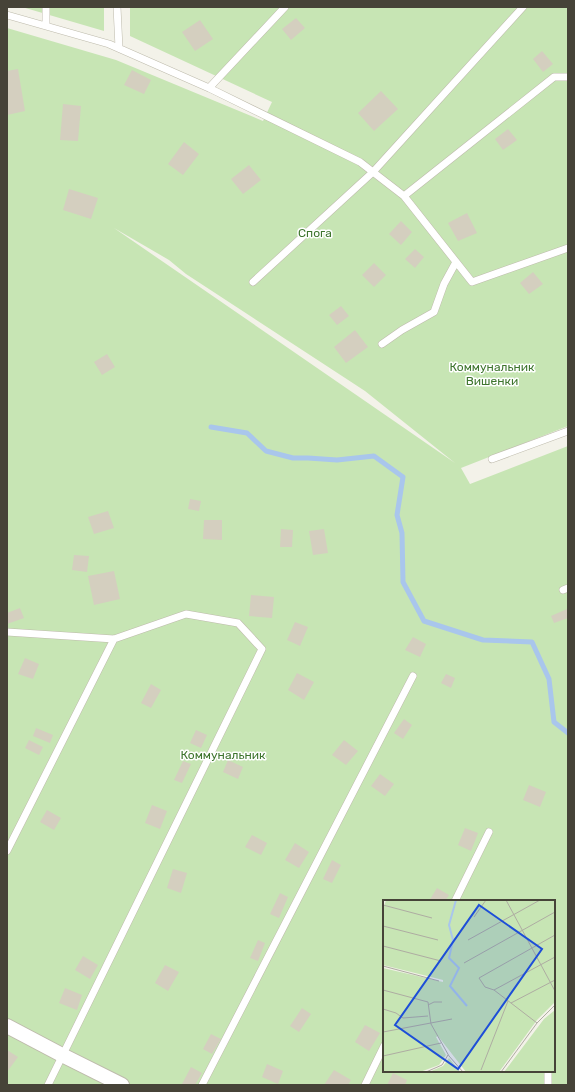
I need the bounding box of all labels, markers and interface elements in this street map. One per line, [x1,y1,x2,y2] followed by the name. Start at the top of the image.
[298,226,332,240] park label: Спога
[449,360,535,388] park label: Коммунальник Вишенки
[180,748,266,762] park label: Коммунальник
[383,900,555,1072] inset map

